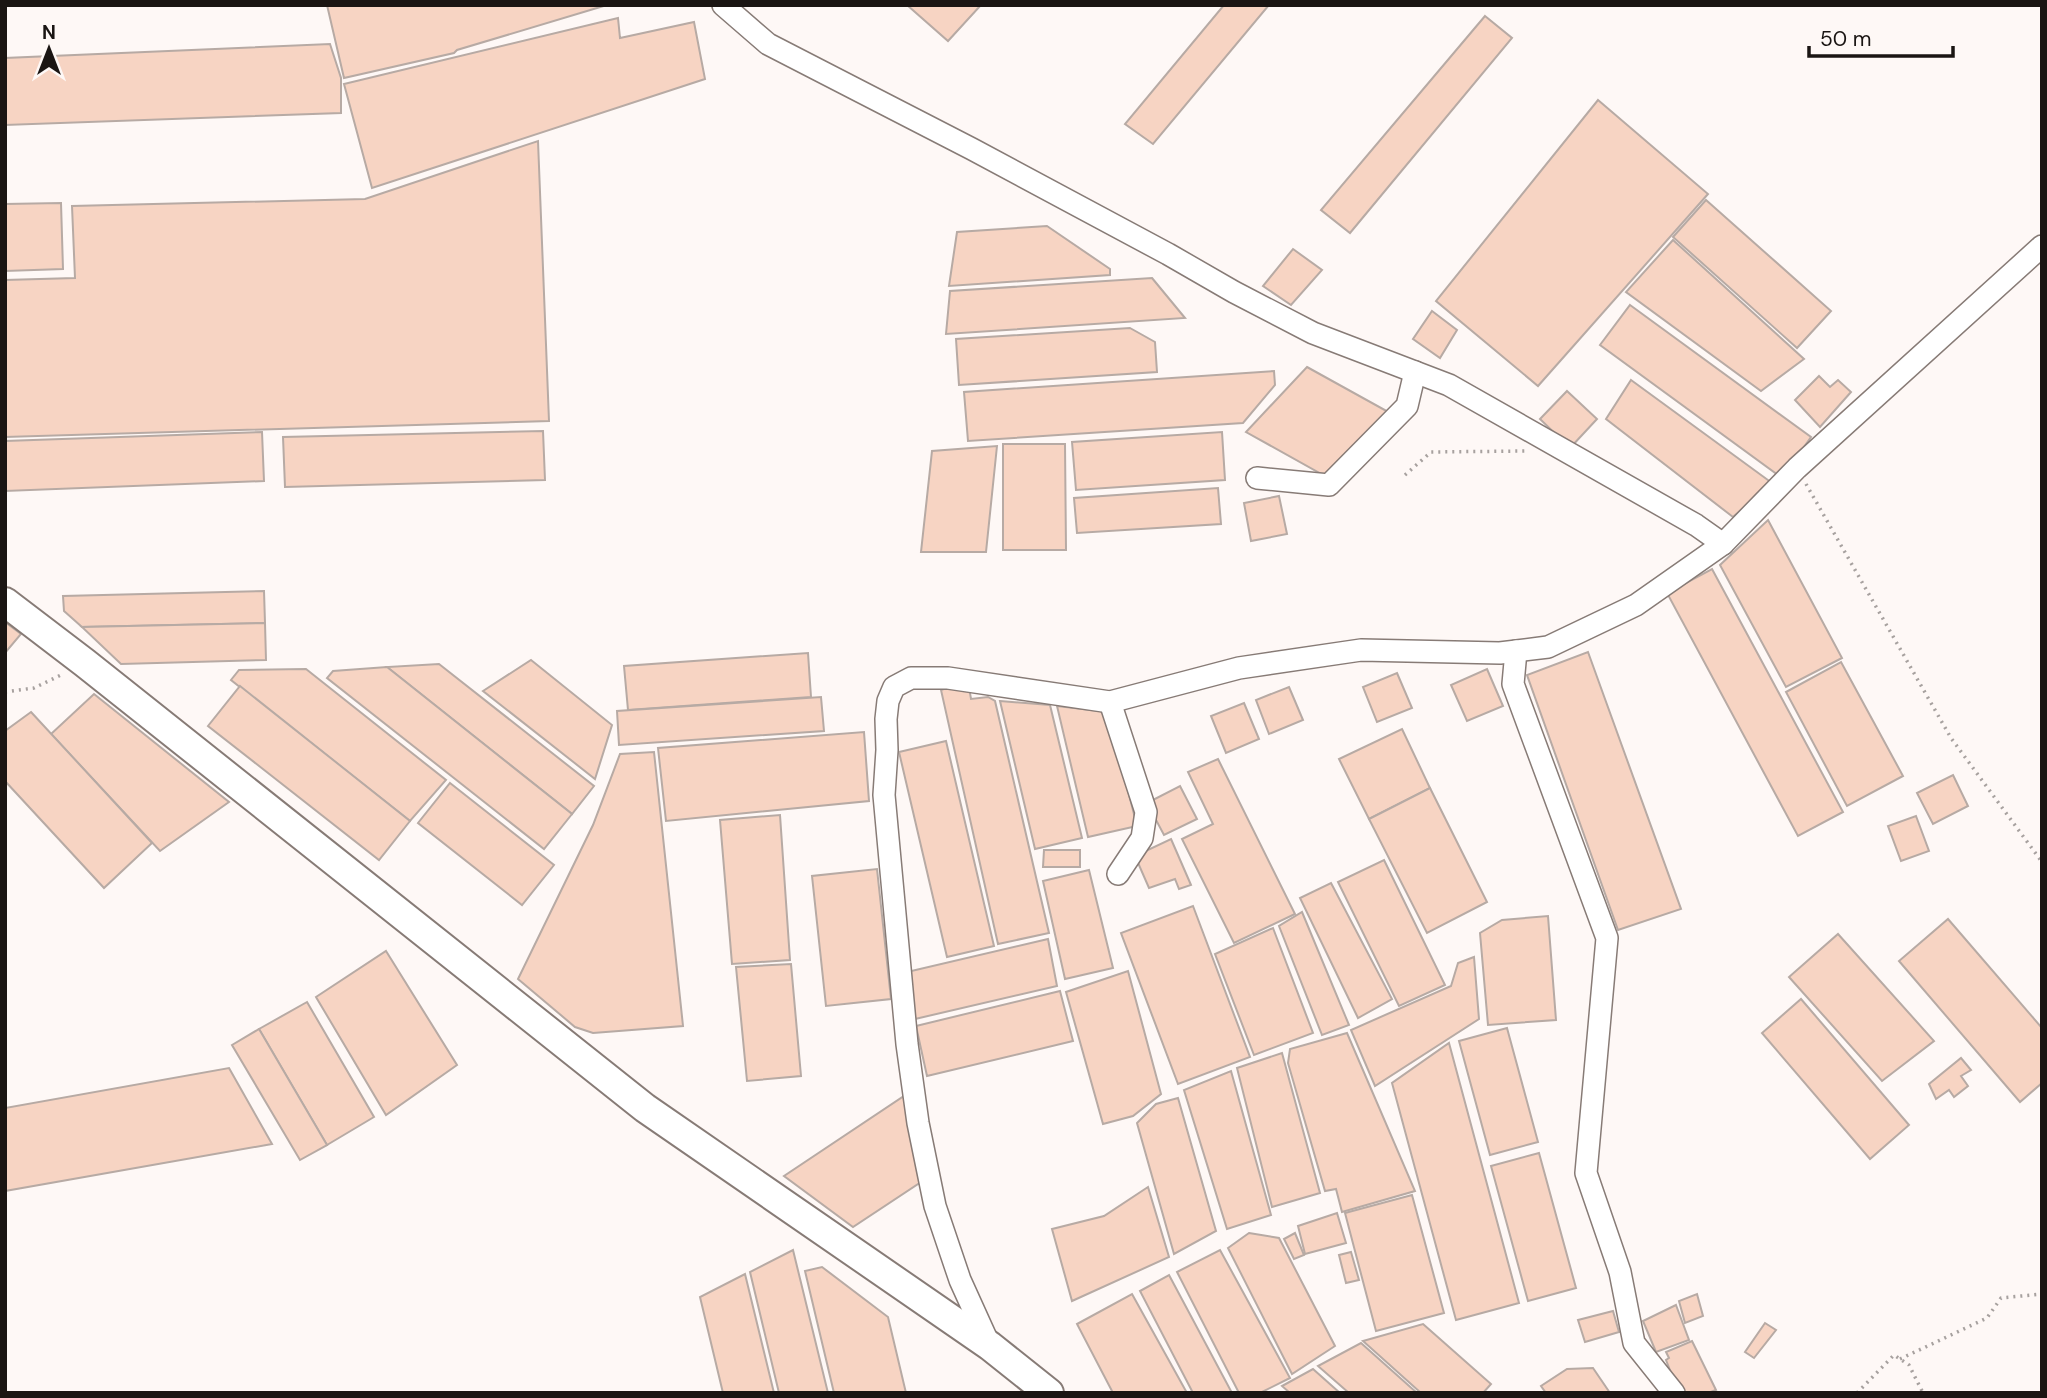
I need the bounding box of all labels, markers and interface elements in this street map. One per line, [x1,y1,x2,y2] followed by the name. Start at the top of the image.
[14,14,84,84] north arrow
[1809,14,1952,58] scale bar
[42,20,56,45] text: N
[1820,25,1871,53] text: 50 m

